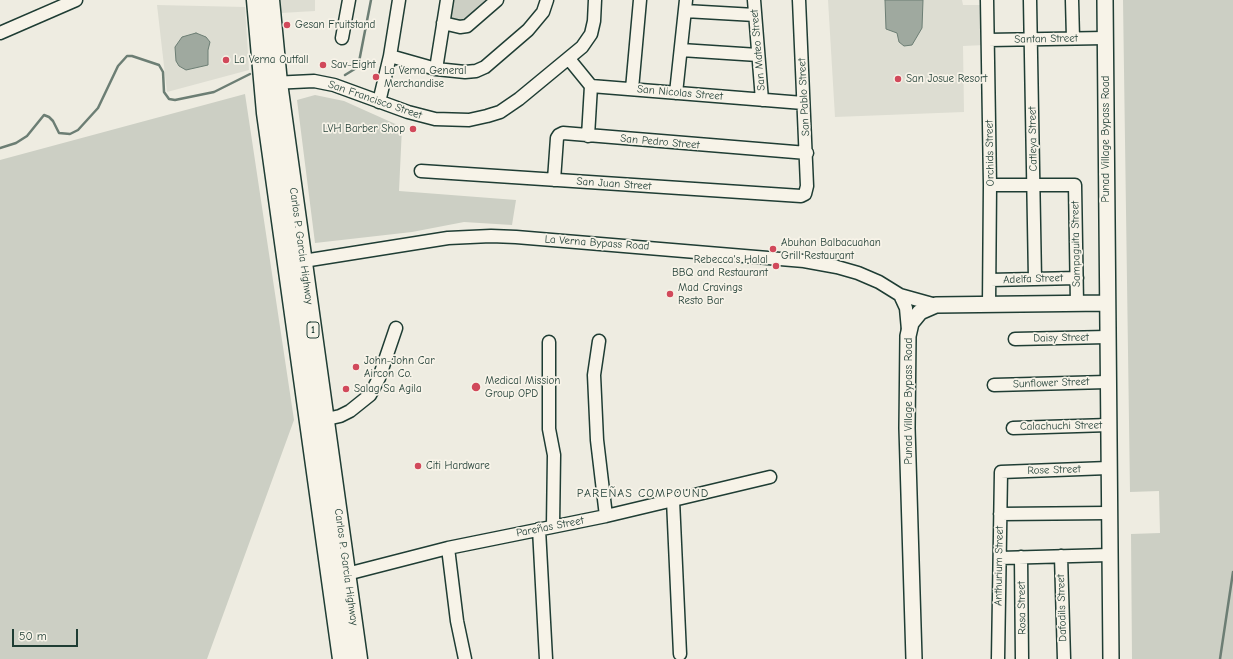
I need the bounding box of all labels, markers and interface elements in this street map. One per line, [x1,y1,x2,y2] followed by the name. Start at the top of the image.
[748,9,768,91] street label: San Mateo Street
[295,18,375,32] place label: Gesan Fruitstand
[282,20,292,30] marker: Gesan Fruitstand
[1014,32,1078,46] street label: Santan Street
[234,53,308,67] place label: La Verna Outfall
[221,55,231,65] marker: La Verna Outfall
[331,58,376,72] place label: Sav-Eight
[795,58,813,136] street label: San Pablo Street
[318,60,328,70] marker: Sav-Eight
[384,64,466,90] place label: La Verna General Merchandise
[371,72,381,82] marker: La Verna General Merchandise
[906,72,987,86] place label: San Josue Resort
[893,74,903,84] marker: San Josue Resort
[1099,76,1113,202] street label: Punad Village Bypass Road
[326,78,424,122] street label: San Francisco Street
[636,83,724,103] street label: San Nicolas Street
[1026,106,1040,172] street label: Catleya Street
[983,120,997,186] street label: Orchids Street
[323,122,405,136] place label: LVH Barber Shop
[408,124,418,134] marker: LVH Barber Shop
[620,132,700,152] street label: San Pedro Street
[576,175,652,193] street label: San Juan Street
[286,187,316,305] street label: Carlos P. Garcia Highway
[1069,201,1083,287] street label: Sampaguita Street
[544,233,650,253] street label: La Verna Bypass Road
[781,236,881,262] place label: Abuhan Balbacuahan Grill Restaurant
[768,244,778,254] marker: Abuhan Balbacuahan Grill Restaurant
[672,253,768,279] place label: Rebecca's Halal BBQ and Restaurant
[771,261,781,271] marker: Rebecca's Halal BBQ and Restaurant
[1003,271,1063,287] street label: Adelfa Street
[678,281,743,307] place label: Mad Cravings Resto Bar
[665,289,675,299] marker: Mad Cravings Resto Bar
[307,322,319,338] road number: 1
[1033,331,1089,345] street label: Daisy Street
[902,338,916,464] street label: Punad Village Bypass Road
[364,354,435,380] place label: John-John Car Aircon Co.
[351,362,361,372] marker: John-John Car Aircon Co.
[485,374,560,400] place label: Medical Mission Group OPD
[1013,375,1089,391] street label: Sunflower Street
[470,381,482,393] marker: Medical Mission Group OPD
[354,382,422,396] place label: Salag Sa Agila
[341,384,351,394] marker: Salag Sa Agila
[1020,419,1102,433] street label: Calachuchi Street
[426,459,490,473] place label: Citi Hardware
[413,461,423,471] marker: Citi Hardware
[1027,462,1081,478] street label: Rose Street
[577,487,709,501] district label: PAREÑAS COMPOUND
[331,508,361,626] street label: Carlos P. Garcia Highway
[515,514,585,540] street label: Pareñas Street
[992,526,1006,606] street label: Anthurium Street
[1054,574,1070,642] street label: Dafodils Street
[1015,581,1029,635] street label: Rosa Street
[14,621,80,647] scale bar
[19,629,47,643] text: 50 m

